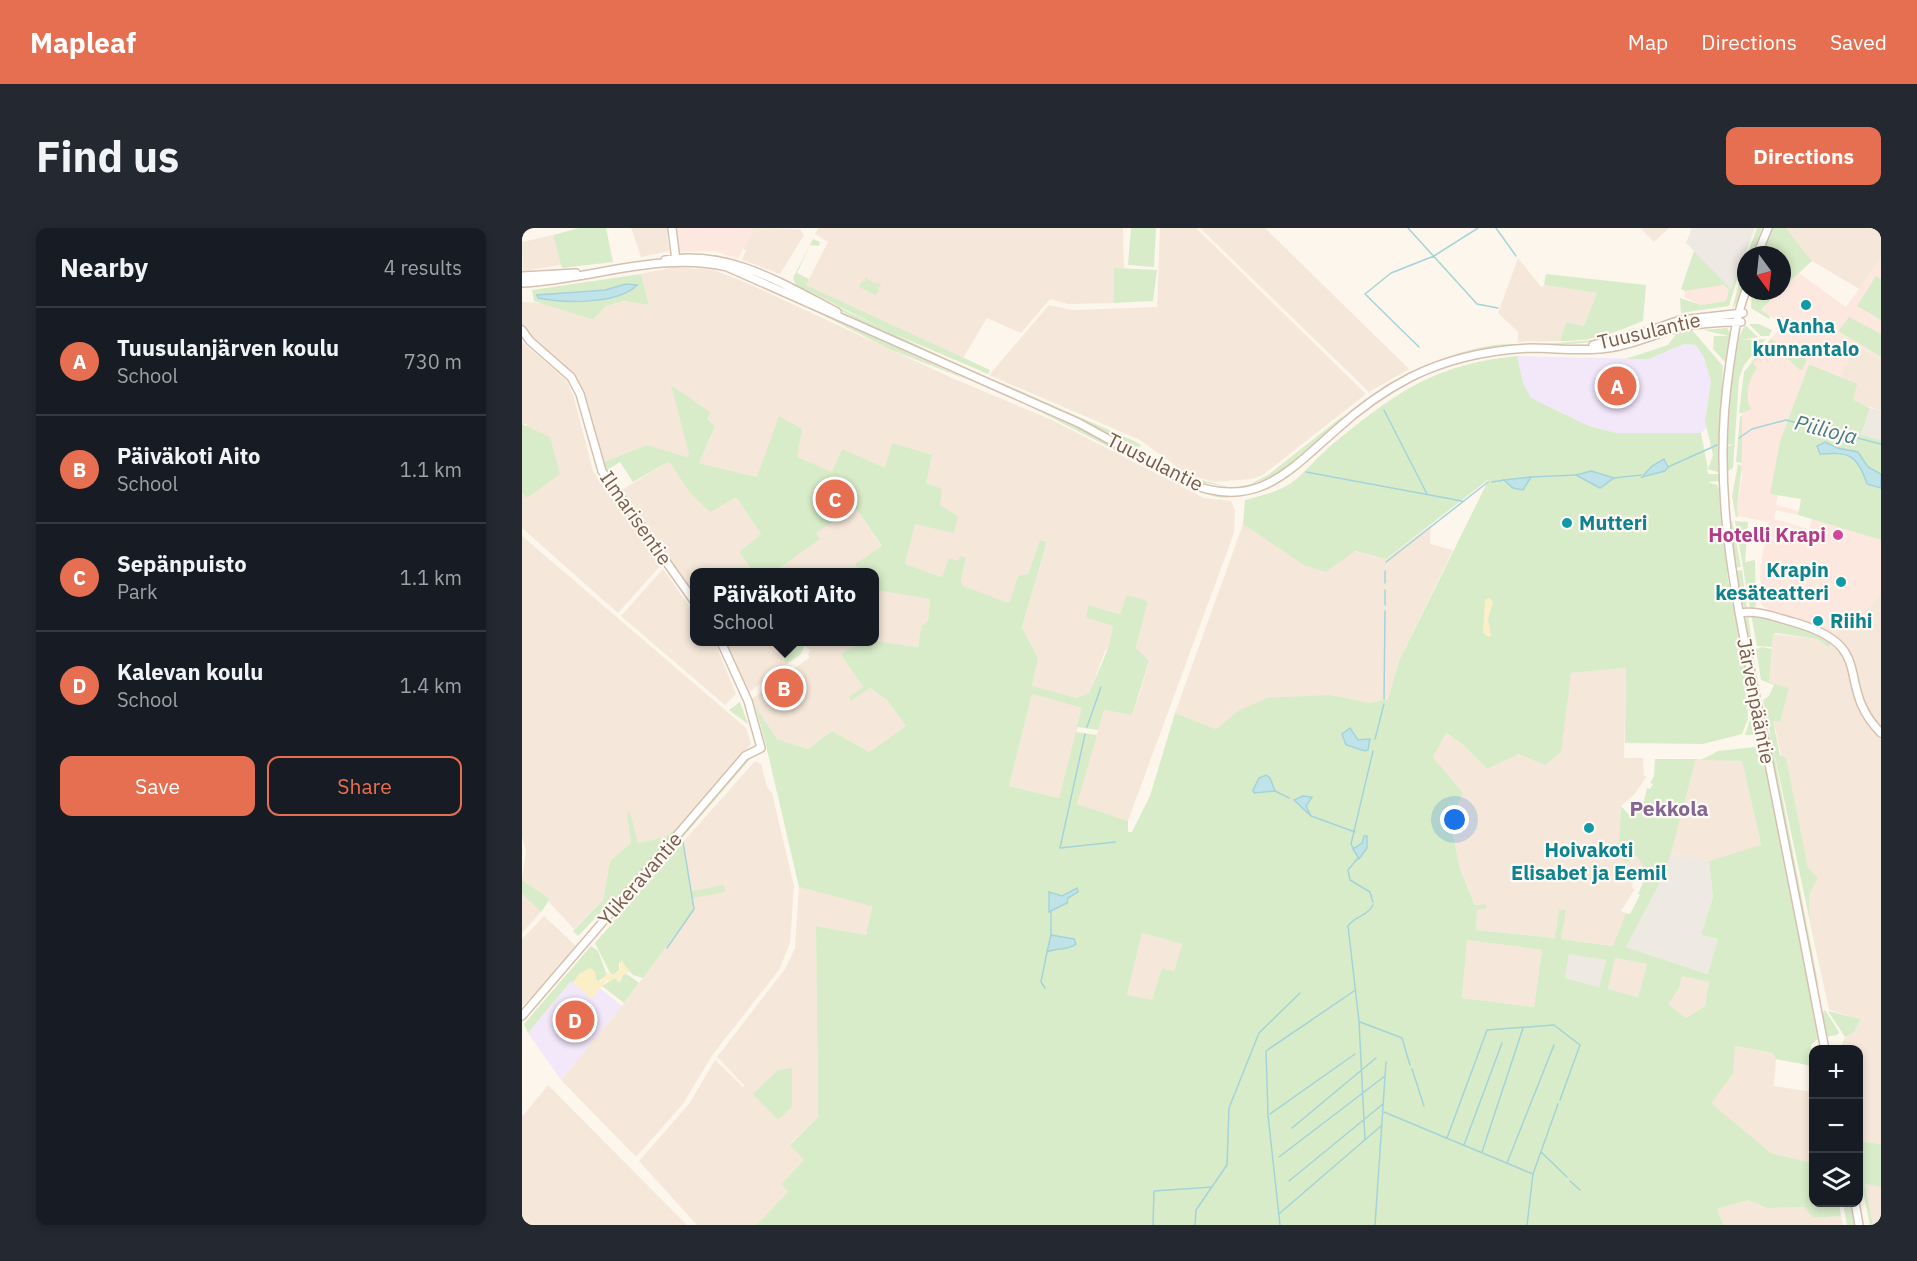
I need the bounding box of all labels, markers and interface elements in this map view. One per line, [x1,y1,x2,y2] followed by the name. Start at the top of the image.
[30,24,136,61] text: Mapleaf
[1628,28,1668,56] text: Map
[1701,28,1797,56] text: Directions
[1830,28,1887,56] text: Saved
[1726,127,1881,185] button: Directions
[36,129,179,184] text: Find us
[1737,246,1791,300] north arrow
[60,250,148,284] text: Nearby
[384,254,462,281] text: 4 results
[1799,298,1813,312] marker: Vanha kunnantalo
[1595,306,1703,355] street label: Tuusulantie
[1753,312,1859,362] place label: Vanha kunnantalo
[117,333,339,362] text: Tuusulanjärven koulu
[73,348,86,375] text: A
[404,348,462,375] text: 730 m
[117,362,178,389] text: School
[1598,364,1636,408] pin: A
[1792,408,1861,450] water label: Piilioja
[1102,426,1208,497] street label: Tuusulantie
[117,441,260,470] text: Päiväkoti Aito
[73,456,86,483] text: B
[400,456,462,483] text: 1.1 km
[594,465,679,570] street label: Ilmarisentie
[117,470,178,497] text: School
[816,476,854,522] pin: C
[1579,509,1647,536] place label: Mutteri
[1560,516,1574,530] marker: Mutteri
[1708,521,1826,548] place label: Hotelli Krapi
[1831,528,1845,542] marker: Hotelli Krapi
[117,549,247,578] text: Sepänpuisto
[1715,556,1829,606] place label: Krapin kesäteatteri
[73,564,86,591] text: C
[400,564,462,591] text: 1.1 km
[690,568,879,646] popup
[1834,575,1848,589] marker: Krapin kesäteatteri
[117,578,157,605] text: Park
[713,579,856,608] text: Päiväkoti Aito
[1830,607,1873,634] place label: Riihi
[713,608,774,635] text: School
[1811,614,1825,628] marker: Riihi
[1731,636,1782,766] street label: Järvenpääntie
[117,657,263,686] text: Kalevan koulu
[764,666,804,710] pin: B
[73,672,86,699] text: D
[400,672,462,699] text: 1.4 km
[117,686,178,713] text: School
[60,756,255,816] button: Save
[267,756,462,816] button: Share
[1630,794,1709,822] district label: Pekkola
[1440,805,1469,834] your location
[1582,821,1596,835] marker: Hoivakoti Elisabet ja Eemil
[591,826,688,931] street label: Ylikeravantie
[1511,836,1667,886] place label: Hoivakoti Elisabet ja Eemil
[556,998,594,1042] pin: D
[1809,1045,1863,1207] map controls
[1809,1045,1863,1099] button: +
[1809,1099,1863,1153] button: −
[1809,1153,1863,1207] button: layers

